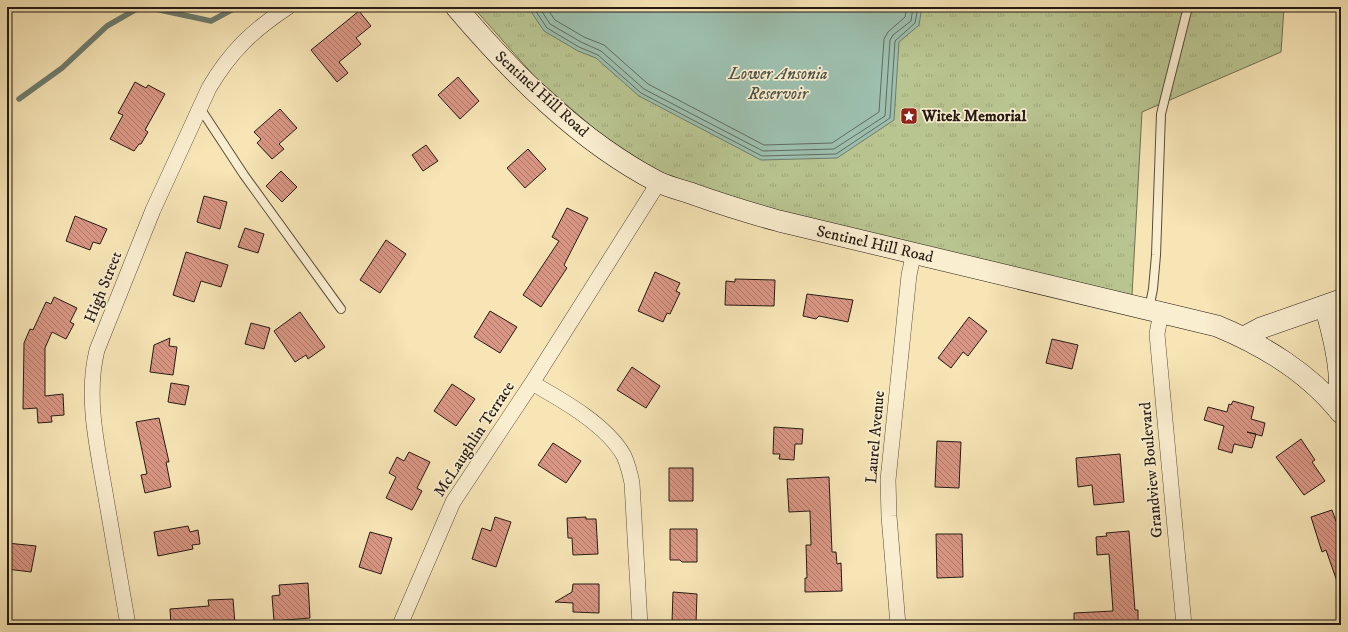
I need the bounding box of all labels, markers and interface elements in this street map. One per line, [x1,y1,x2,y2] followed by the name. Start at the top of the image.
[491,47,593,141] street label: Sentinel Hill Road
[727,63,828,105] water label: Lower Ansonia Reservoir
[899,106,919,126] place icon: Witek Memorial
[921,106,1027,126] place label: Witek Memorial
[815,221,935,267] street label: Sentinel Hill Road
[80,248,126,326] street label: High Street
[429,377,519,500] street label: McLaughlin Terrace
[861,389,889,484] street label: Laurel Avenue
[1135,401,1167,539] street label: Grandview Boulevard

